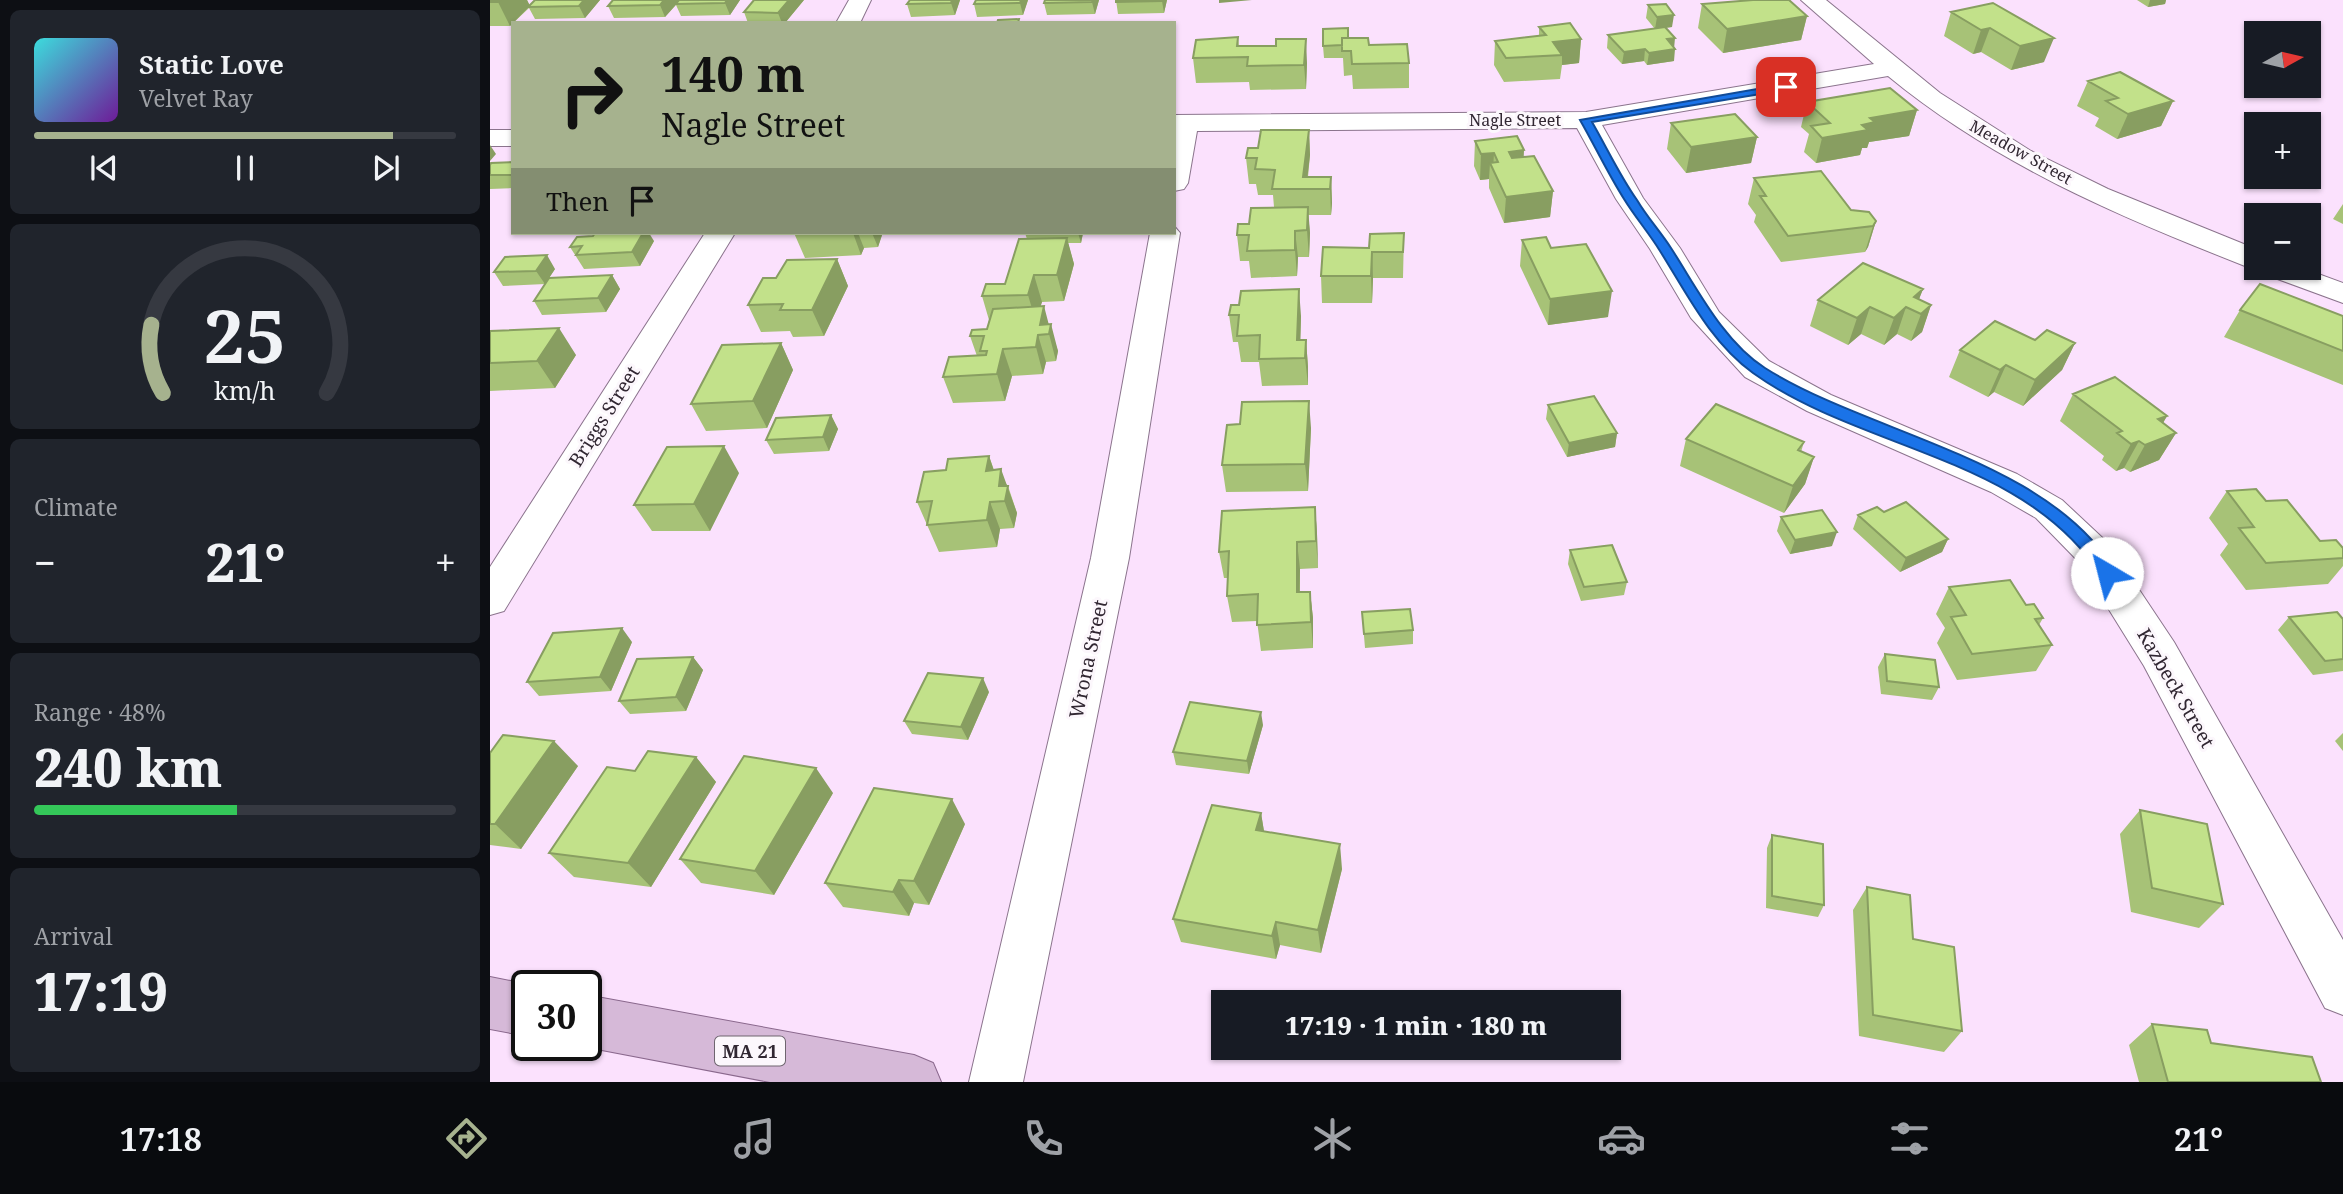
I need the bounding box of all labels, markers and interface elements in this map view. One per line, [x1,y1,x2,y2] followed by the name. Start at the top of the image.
[2244,21,2320,98] north arrow
[2244,21,2321,280] map controls
[661,40,805,106] text: 140 m
[139,46,284,82] text: Static Love
[546,49,637,140] icon: right
[1756,57,1816,117] pin
[1767,68,1805,106] icon: arrive
[139,82,253,114] text: Velvet Ray
[661,103,845,146] text: Nagle Street
[1469,109,1561,131] street label: Nagle Street
[2244,112,2321,189] button: +
[1966,115,2077,189] street label: Meadow Street
[85,149,123,187] icon: previous
[226,149,264,187] icon: pause
[367,149,405,187] icon: next
[623,182,661,220] icon: arrive
[546,183,609,219] text: Then
[2244,203,2321,280] button: −
[204,285,286,384] text: 25
[563,360,645,471] street label: Briggs Street
[214,372,276,406] text: km/h
[34,491,118,523] text: Climate
[205,526,285,597] text: 21°
[34,536,56,588] text: −
[435,536,456,588] text: +
[2070,536,2144,610] position arrow
[1063,597,1113,721] street label: Wrona Street
[2131,624,2221,753] street label: Kazbeck Street
[34,696,166,728] text: Range · 48%
[34,731,222,802] text: 240 km
[34,920,113,952] text: Arrival
[34,955,168,1026] text: 17:19
[511,970,602,1061] speed limit sign: 30
[1285,1007,1547,1043] text: 17:19 · 1 min · 180 m
[715,1036,785,1066] road number: MA 21
[442,1114,491,1163] icon: directions
[730,1114,779,1163] icon: music
[1019,1114,1068,1163] icon: phone
[1308,1114,1357,1163] icon: climate
[1597,1114,1646,1163] icon: car
[1885,1114,1934,1163] icon: filters
[120,1117,202,1160] text: 17:18
[2174,1117,2223,1160] text: 21°

